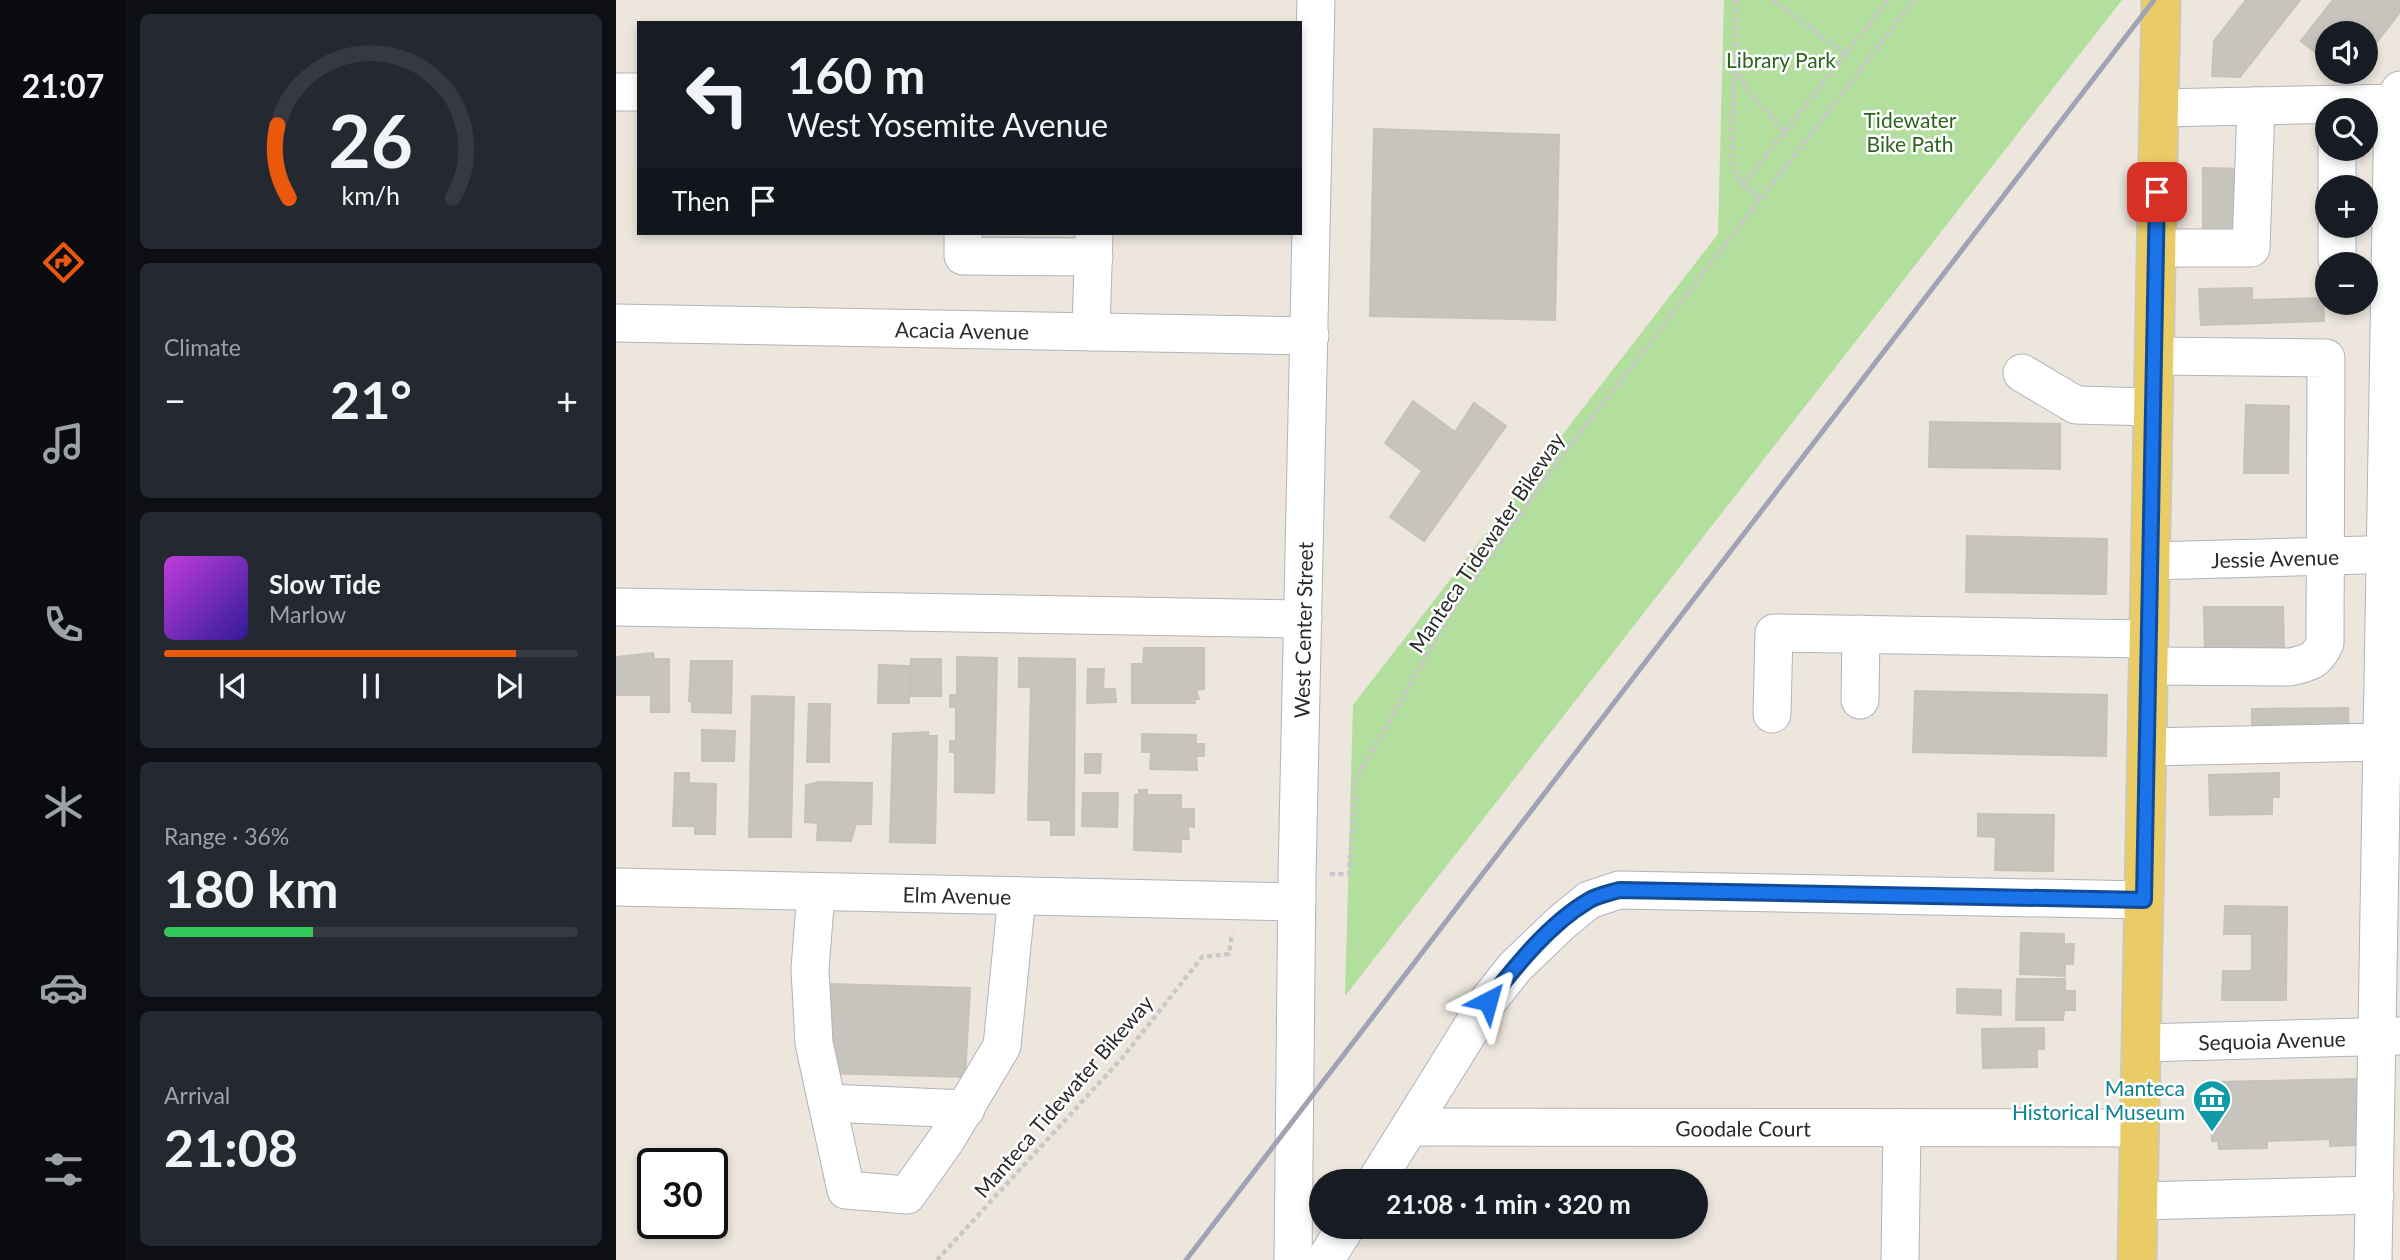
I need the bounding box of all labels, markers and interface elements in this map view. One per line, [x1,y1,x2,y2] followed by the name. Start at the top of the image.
[2315,21,2378,315] map controls
[2315,21,2378,84] button: sound
[787,46,925,104] text: 160 m
[1726,47,1836,72] park label: Library Park
[672,49,763,140] icon: left
[22,66,104,105] text: 21:07
[329,96,413,184] text: 26
[2315,98,2378,161] button: search
[787,105,1108,144] text: West Yosemite Avenue
[1864,107,1957,156] park label: Tidewater Bike Path
[2127,162,2187,222] pin
[2138,173,2176,211] icon: arrive
[2315,175,2378,238] button: +
[342,179,400,209] text: km/h
[744,182,782,220] icon: arrive
[672,185,730,217] text: Then
[39,238,88,287] icon: directions
[2315,252,2378,315] button: −
[895,316,1029,343] street label: Acacia Avenue
[164,333,241,361] text: Climate
[330,368,412,430] text: 21°
[164,377,186,423] text: −
[556,377,578,423] text: +
[39,419,88,468] icon: music
[1403,427,1569,657] street label: Manteca Tidewater Bikeway
[1288,541,1317,719] street label: West Center Street
[2211,543,2339,572] street label: Jessie Avenue
[269,568,381,600] text: Slow Tide
[39,600,88,649] icon: phone
[269,600,346,628] text: Marlow
[214,667,252,705] icon: previous
[352,667,390,705] icon: pause
[490,667,528,705] icon: next
[39,782,88,831] icon: climate
[164,822,289,850] text: Range · 36%
[164,857,338,919] text: 180 km
[902,881,1011,908] street label: Elm Avenue
[39,963,88,1012] icon: car
[1451,964,1525,1038] position arrow
[968,990,1158,1202] street label: Manteca Tidewater Bikeway
[2198,1025,2346,1054] street label: Sequoia Avenue
[2012,1075,2185,1124] place label: Manteca Historical Museum
[2191,1078,2233,1133] museum icon: Manteca Historical Museum
[164,1081,230,1109] text: Arrival
[1675,1115,1811,1140] street label: Goodale Court
[164,1116,298,1178] text: 21:08
[39,1145,88,1194] icon: filters
[637,1148,728,1239] speed limit sign: 30
[1386,1188,1631,1220] text: 21:08 · 1 min · 320 m

